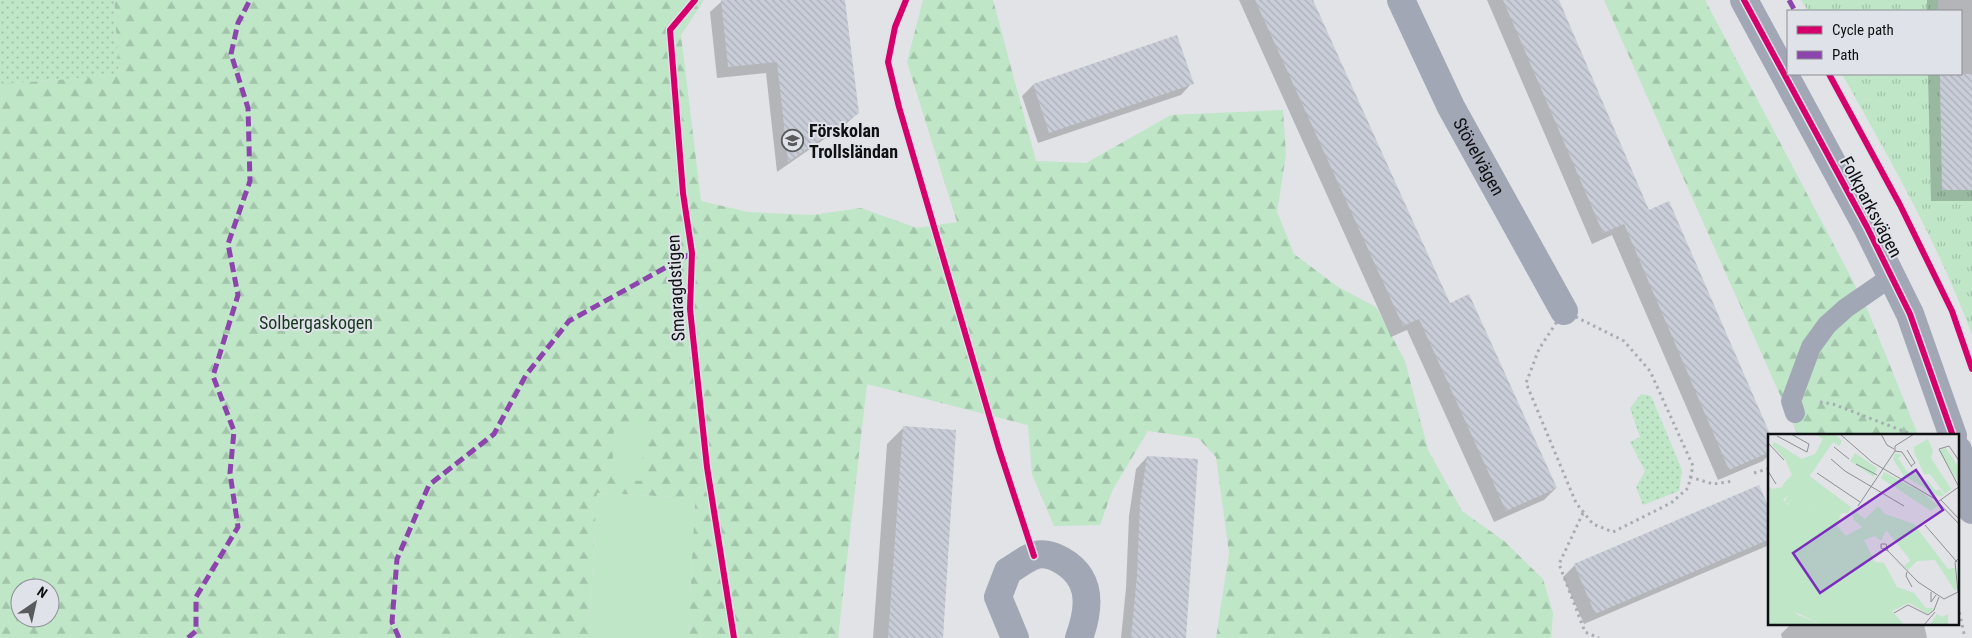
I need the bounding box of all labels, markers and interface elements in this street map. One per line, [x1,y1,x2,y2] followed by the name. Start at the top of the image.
[1787,10,1962,75] legend
[1832,21,1894,39] text: Cycle path
[1832,46,1859,64] text: Path
[1449,114,1509,199] street label: Stövelvägen
[809,120,898,162] place label: Förskolan Trollsländan
[781,129,805,153] school or university icon: Förskolan Trollsländan
[1836,153,1907,261] street label: Folkparksvägen
[662,234,689,342] street label: Smaragdstigen
[259,312,373,333] park label: Solbergaskogen
[1768,434,1960,626] inset map
[10,578,60,628] north arrow
[34,583,50,601] text: N

